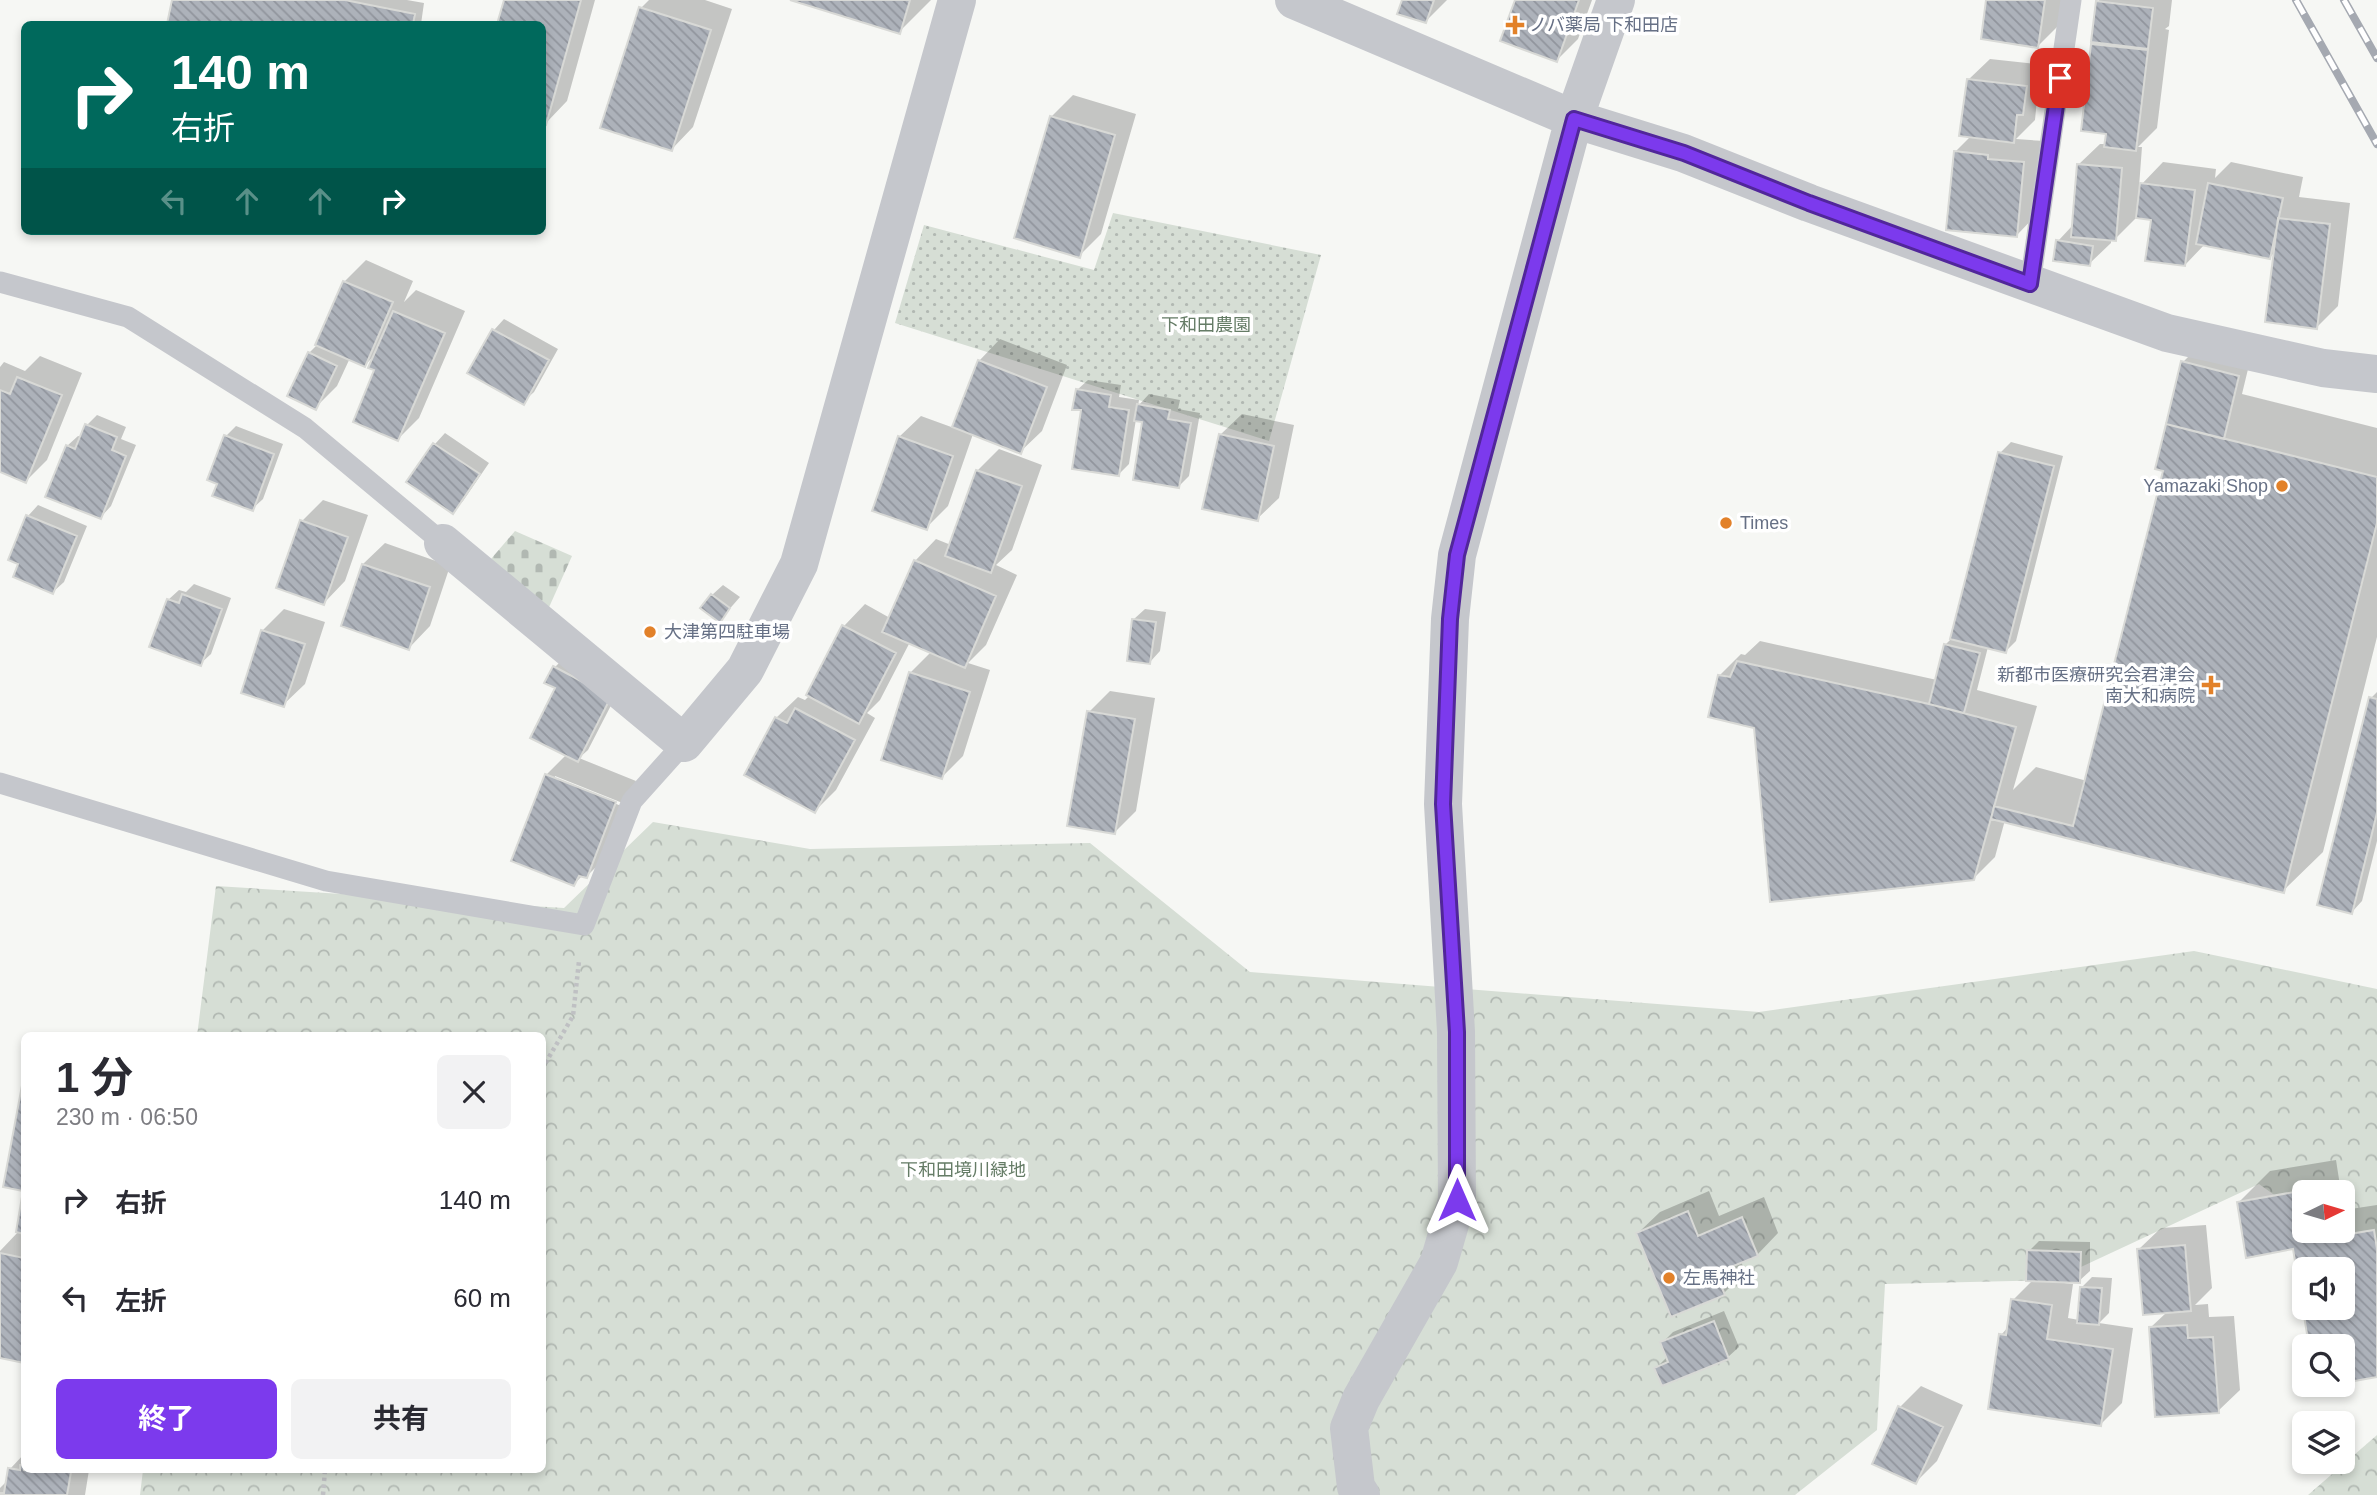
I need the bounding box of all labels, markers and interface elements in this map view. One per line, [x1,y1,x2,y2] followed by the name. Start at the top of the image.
[1529,15,1678,35] place label: ノバ薬局 下和田店
[1507,17,1523,33] marker: ノバ薬局 下和田店
[171,45,310,99] text: 140 m
[2030,48,2090,108] pin
[56,49,147,140] icon: right
[2041,59,2079,97] icon: arrive
[171,110,235,146] text: 右折
[155,182,193,220] icon: left
[228,182,266,220] icon: ahead
[301,182,339,220] icon: ahead
[374,182,412,220] icon: right
[1161,315,1251,335] park label: 下和田農園
[2143,476,2268,496] place label: Yamazaki Shop
[2274,478,2290,494] marker: Yamazaki Shop
[1740,513,1788,533] place label: Times
[1718,515,1734,531] marker: Times
[664,622,790,642] place label: 大津第四駐車場
[642,624,658,640] marker: 大津第四駐車場
[1997,665,2195,706] place label: 新都市医療研究会君津会 南大和病院
[2201,675,2221,695] marker: 新都市医療研究会君津会 南大和病院
[56,1054,133,1101] text: 1 分
[437,1055,511,1129] button: close
[56,1104,198,1130] text: 230 m · 06:50
[900,1160,1026,1180] park label: 下和田境川緑地
[1420,1163,1494,1237] position arrow
[2292,1180,2356,1242] north arrow
[2292,1180,2355,1474] map controls
[56,1181,94,1219] icon: right
[439,1185,511,1215] text: 140 m
[115,1188,167,1218] text: 右折
[2292,1257,2355,1320] button: sound
[1683,1268,1755,1288] place label: 左馬神社
[1661,1270,1677,1286] marker: 左馬神社
[56,1279,94,1317] icon: left
[453,1283,511,1313] text: 60 m
[115,1286,167,1316] text: 左折
[2292,1334,2355,1397] button: search
[56,1379,277,1459] button: 終了
[291,1379,511,1459] button: 共有
[2292,1411,2355,1474] button: layers

